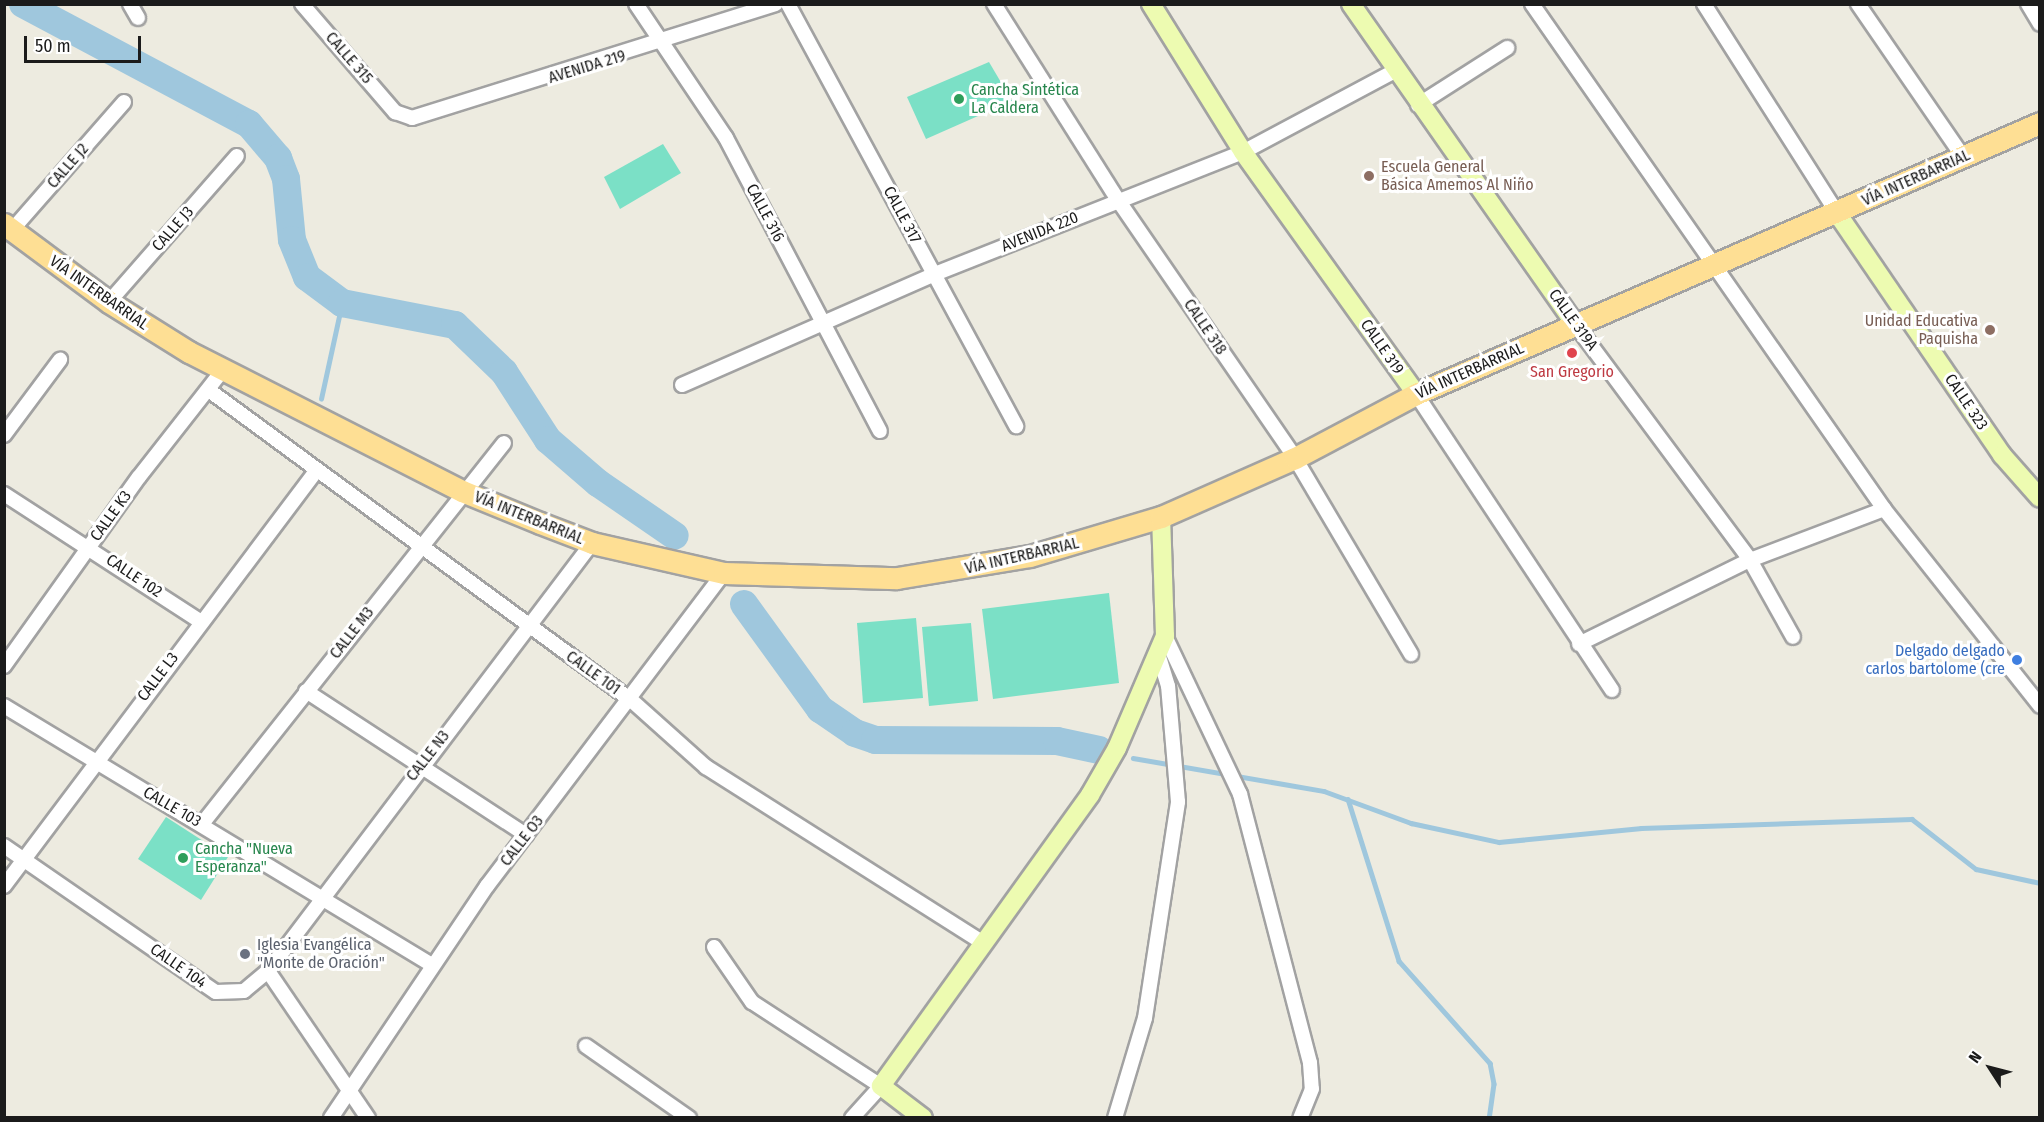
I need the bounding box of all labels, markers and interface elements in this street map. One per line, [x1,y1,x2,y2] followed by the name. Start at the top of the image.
[27,24,144,62] scale bar
[321,28,377,88] street label: CALLE 315
[35,35,71,57] text: 50 m
[546,46,628,88] street label: AVENIDA 219
[971,80,1079,118] place label: Cancha Sintética La Caldera
[952,92,966,106] marker: Cancha Sintética La Caldera
[43,140,93,192] street label: CALLE J2
[1859,146,1973,210] street label: VÍA INTERBARRIAL
[1381,157,1534,195] place label: Escuela General Básica Amemos Al Niño
[1362,169,1376,183] marker: Escuela General Básica Amemos Al Niño
[742,181,788,245] street label: CALLE 316
[879,183,925,247] street label: CALLE 317
[148,202,198,256] street label: CALLE J3
[999,208,1081,256] street label: AVENIDA 220
[46,252,152,334] street label: VÍA INTERBARRIAL
[1544,286,1602,354] street label: CALLE 319A
[1179,295,1231,359] street label: CALLE 318
[1865,311,1978,349] place label: Unidad Educativa Paquisha
[1356,316,1408,378] street label: CALLE 319
[1983,323,1997,337] marker: Unidad Educativa Paquisha
[1413,339,1527,403] street label: VÍA INTERBARRIAL
[1565,346,1579,360] marker: San Gregorio
[1530,362,1614,382] place label: San Gregorio
[1940,370,1992,434] street label: CALLE 323
[86,487,136,545] street label: CALLE K3
[472,487,586,549] street label: VÍA INTERBARRIAL
[963,534,1081,578] street label: VÍA INTERBARRIAL
[102,550,166,602] street label: CALLE 102
[326,603,378,663] street label: CALLE M3
[1865,641,2005,679] place label: Delgado delgado carlos bartolome (cre
[562,647,624,699] street label: CALLE 101
[133,649,183,705] street label: CALLE L3
[2010,653,2024,667] marker: Delgado delgado carlos bartolome (cre
[402,727,454,785] street label: CALLE N3
[140,783,204,831] street label: CALLE 103
[496,812,548,870] street label: CALLE O3
[195,839,293,877] place label: Cancha "Nueva Esperanza"
[176,851,190,865] marker: Cancha "Nueva Esperanza"
[257,935,385,973] place label: Iglesia Evangélica "Monte de Oración"
[146,940,210,992] street label: CALLE 104
[238,947,252,961] marker: Iglesia Evangélica "Monte de Oración"
[1960,1038,2020,1098] north arrow
[1965,1048,1986,1067] text: N

